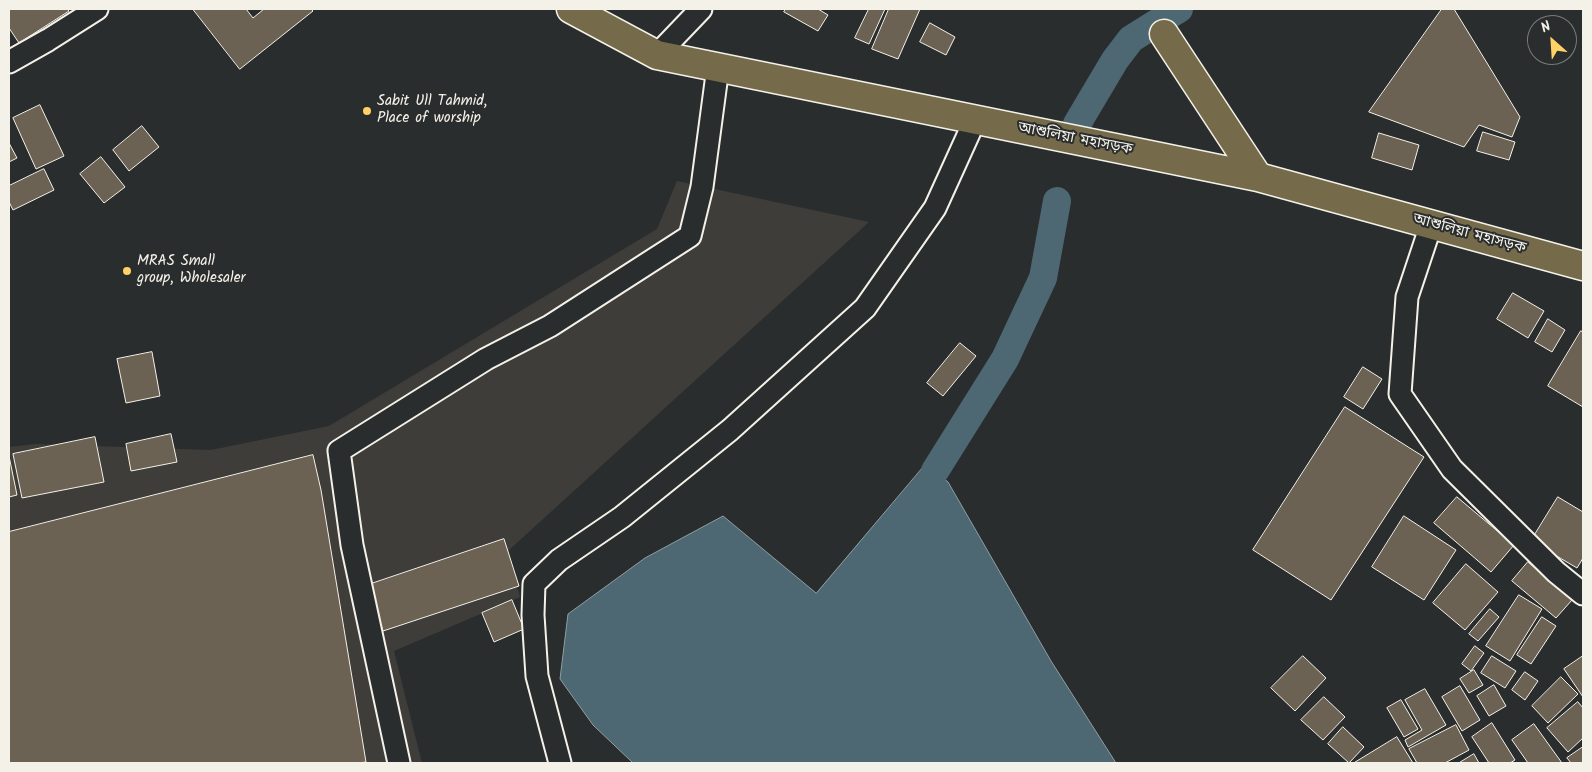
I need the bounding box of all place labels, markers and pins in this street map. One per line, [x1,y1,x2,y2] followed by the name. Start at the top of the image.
[377,93,487,128] place label: Sabit Ull Tahmid, Place of worship
[361,105,373,117] marker: Sabit Ull Tahmid, Place of worship
[137,253,246,288] place label: MRAS Small group, Wholesaler
[121,265,133,277] marker: MRAS Small group, Wholesaler

